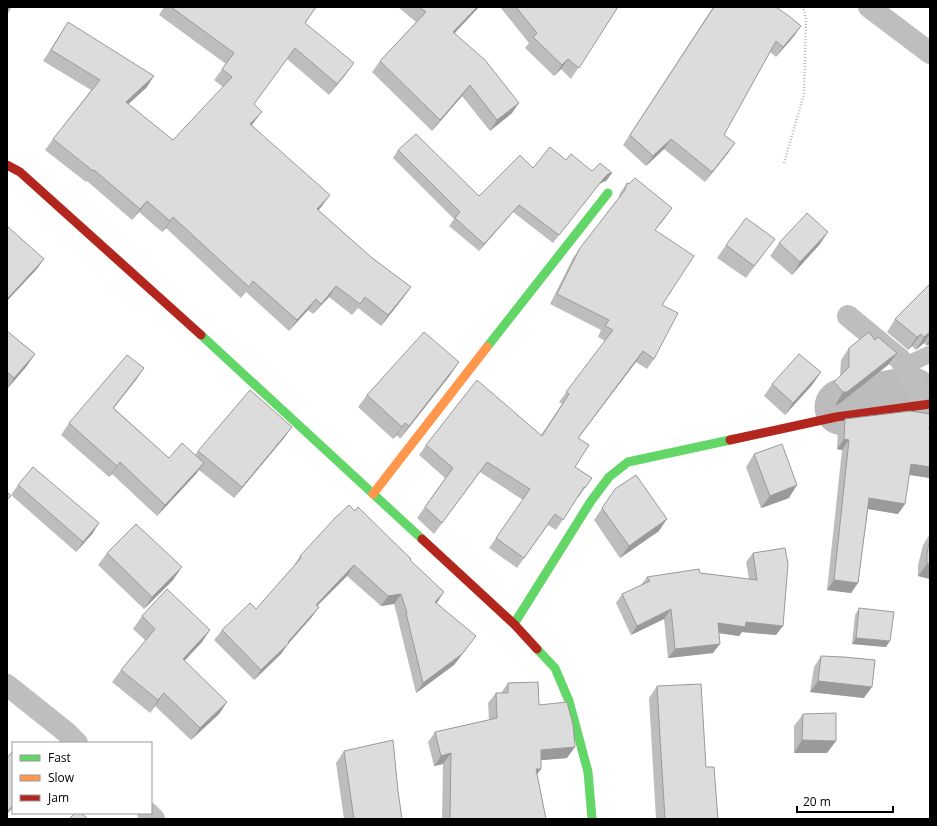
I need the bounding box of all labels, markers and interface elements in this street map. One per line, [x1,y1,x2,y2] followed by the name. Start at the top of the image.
[12,742,152,814] legend
[48,749,71,766] text: Fast
[48,769,75,786] text: Slow
[797,788,893,814] scale bar
[47,789,69,806] text: Jam
[803,793,831,810] text: 20 m

